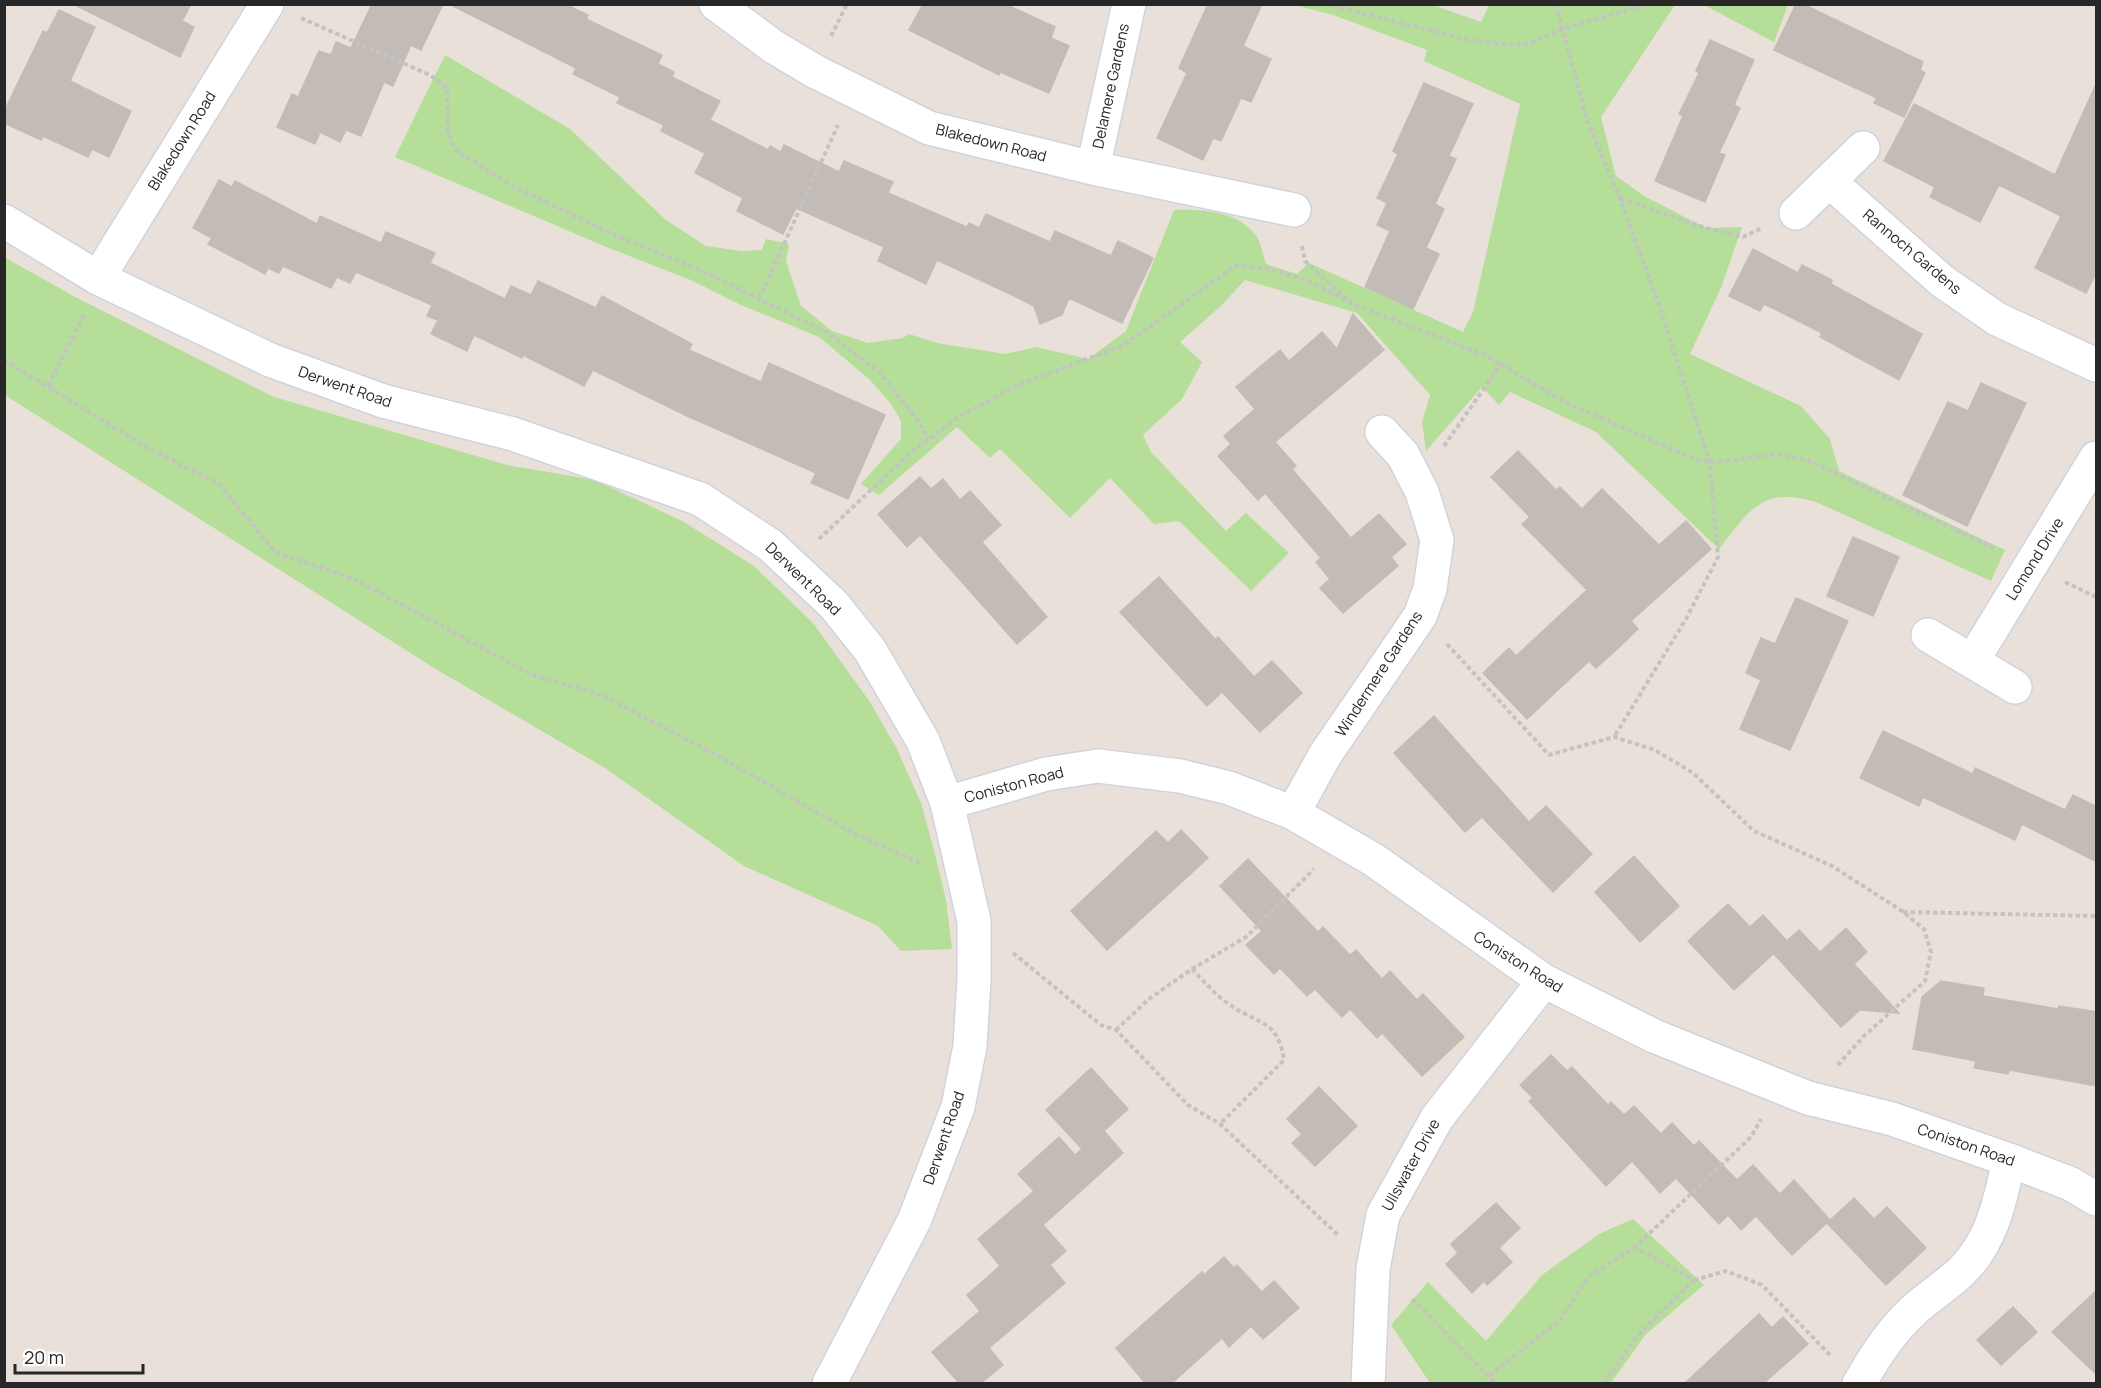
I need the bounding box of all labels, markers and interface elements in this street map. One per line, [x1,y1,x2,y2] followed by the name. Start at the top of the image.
[1087,21,1134,150] street label: Delamere Gardens
[143,87,221,194] street label: Blakedown Road
[934,119,1049,166] street label: Blakedown Road
[1858,204,1966,299] street label: Rannoch Gardens
[296,361,395,412] street label: Derwent Road
[2001,513,2068,604] street label: Lomond Drive
[761,537,846,620] street label: Derwent Road
[1330,607,1427,741] street label: Windermere Gardens
[962,761,1066,808] street label: Coniston Road
[1469,926,1567,997] street label: Coniston Road
[918,1088,969,1187] street label: Derwent Road
[1377,1115,1445,1215] street label: Ullswater Drive
[1915,1118,2018,1171] street label: Coniston Road
[15,1337,142,1375] scale bar
[24,1345,64,1369] text: 20 m

